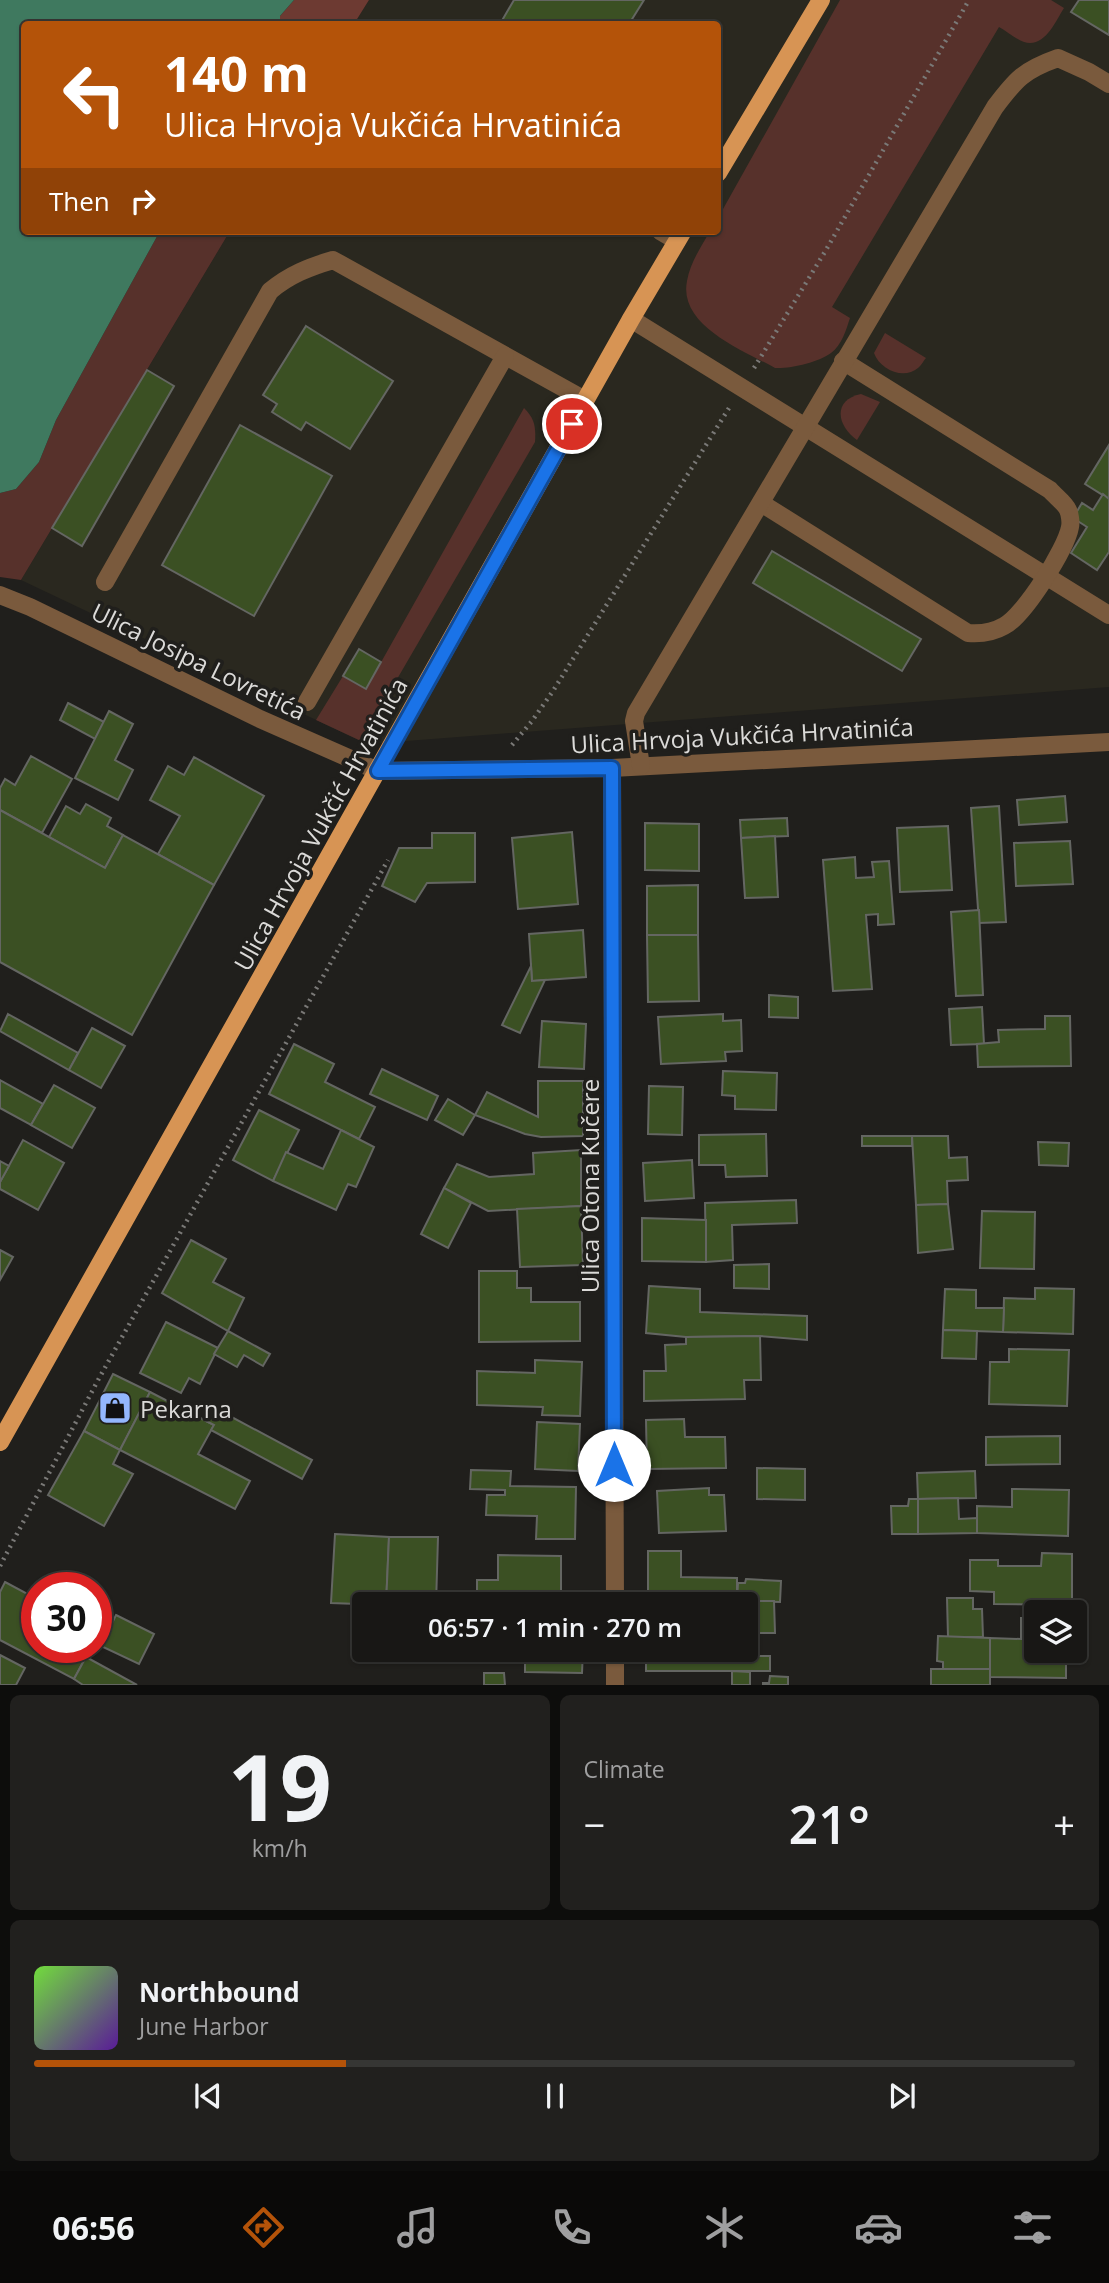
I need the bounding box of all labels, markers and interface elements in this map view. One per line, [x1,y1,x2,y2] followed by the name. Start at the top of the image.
[164,40,309,106] text: 140 m
[49,49,140,140] icon: left
[164,103,622,146] text: Ulica Hrvoja Vukčića Hrvatinića
[124,182,162,220] icon: right
[49,183,110,219] text: Then
[542,394,602,454] pin
[553,405,591,443] icon: arrive
[86,595,312,727] street label: Ulica Josipa Lovretića
[226,672,414,976] street label: Ulica Hrvoja Vukčić Hrvatinića
[570,710,914,760] street label: Ulica Hrvoja Vukčića Hrvatinića
[573,1079,606,1293] street label: Ulica Otona Kučere
[96,1389,134,1427] shop icon: Pekarna
[140,1392,232,1425] place label: Pekarna
[577,1428,651,1502] position arrow
[21,1572,112,1663] speed limit sign: 30
[1024,1600,1087,1663] map controls
[1024,1600,1087,1663] button: layers
[428,1609,682,1645] text: 06:57 · 1 min · 270 m
[228,1724,332,1848] text: 19
[584,1753,665,1785] text: Climate
[788,1788,870,1859] text: 21°
[584,1798,605,1850] text: −
[1053,1798,1075,1850] text: +
[252,1832,308,1864] text: km/h
[139,1974,300,2010] text: Northbound
[139,2010,269,2042] text: June Harbor
[189,2077,227,2115] icon: previous
[536,2077,574,2115] icon: pause
[883,2077,921,2115] icon: next
[239,2203,288,2252] icon: directions
[393,2203,442,2252] icon: music
[547,2203,596,2252] icon: phone
[700,2203,749,2252] icon: climate
[854,2203,903,2252] icon: car
[1008,2203,1057,2252] icon: filters
[52,2206,135,2249] text: 06:56

